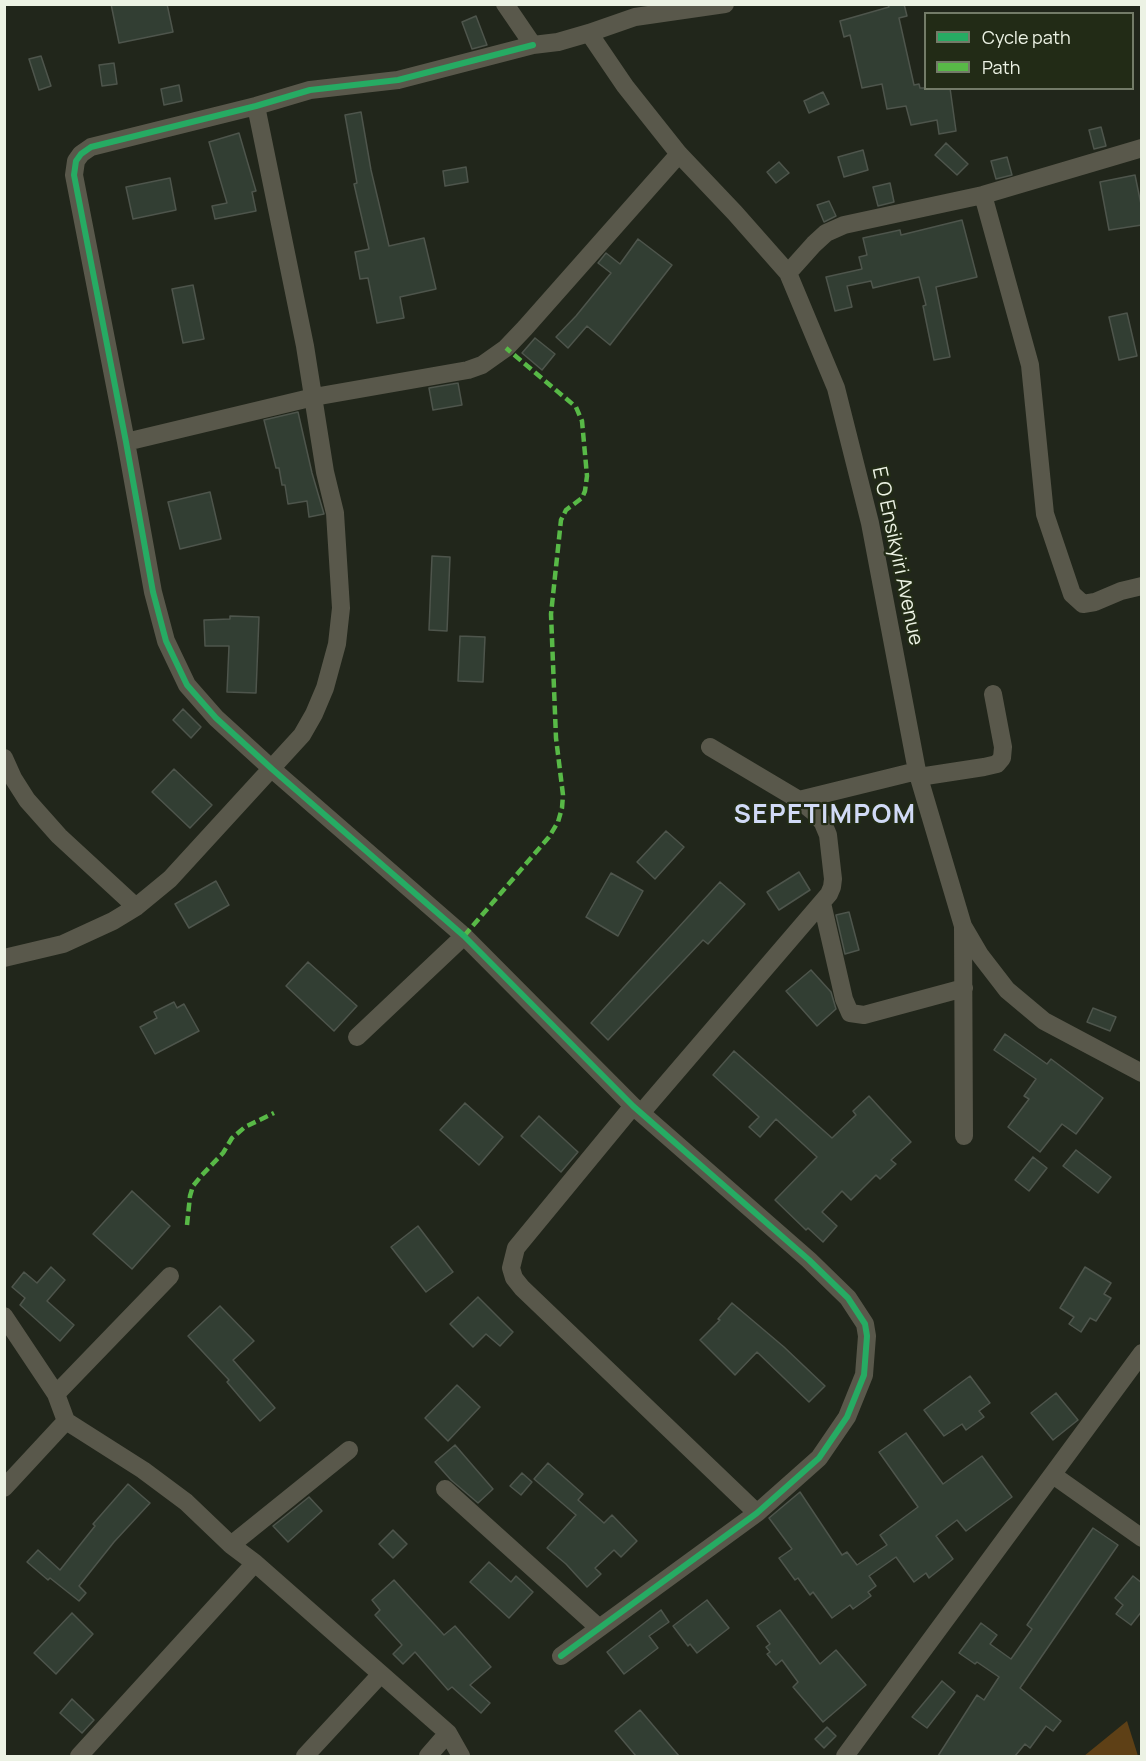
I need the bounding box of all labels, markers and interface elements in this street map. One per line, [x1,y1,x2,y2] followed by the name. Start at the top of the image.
[924,12,1134,90] legend
[982,25,1071,49] text: Cycle path
[982,55,1020,79] text: Path
[866,465,928,647] street label: E O Ensikyiri Avenue
[734,800,916,832] district label: SEPETIMPOM

